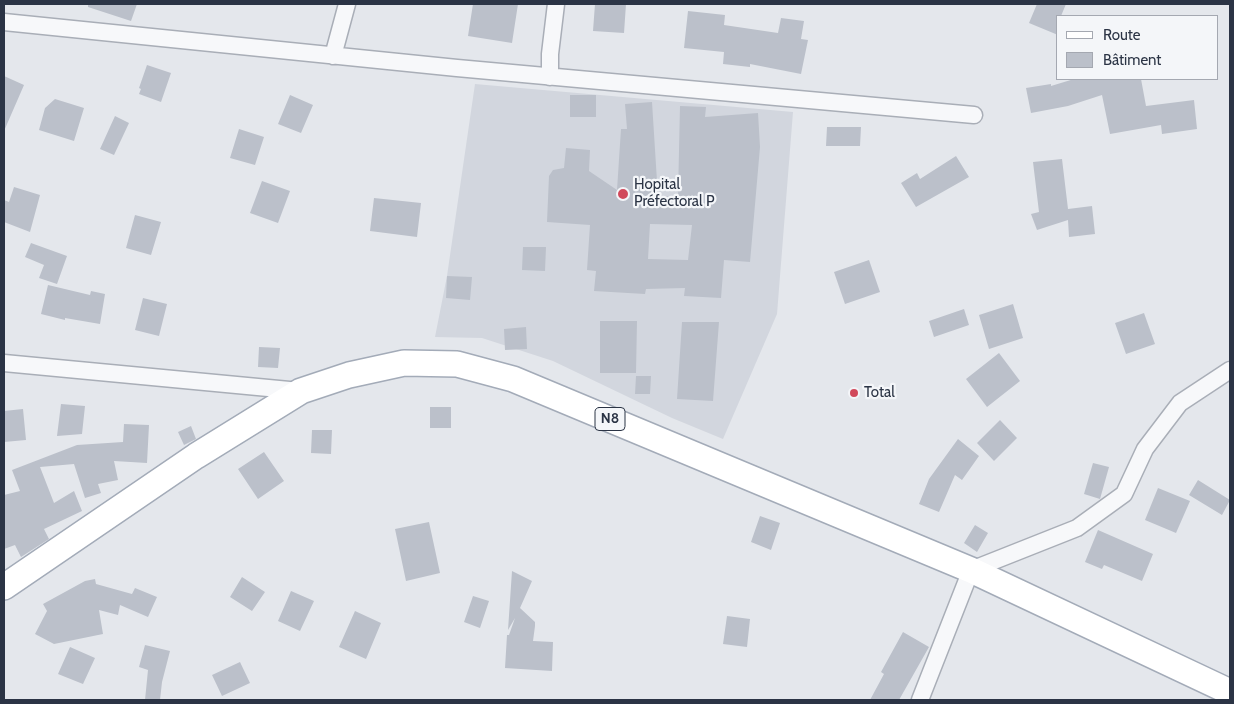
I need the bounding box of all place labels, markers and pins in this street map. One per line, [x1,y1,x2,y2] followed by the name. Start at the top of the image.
[634,176,715,211] place label: Hopital Préfectoral P
[616,187,630,201] marker: Hopital Préfectoral P
[864,384,895,402] place label: Total
[848,387,860,399] marker: Total

